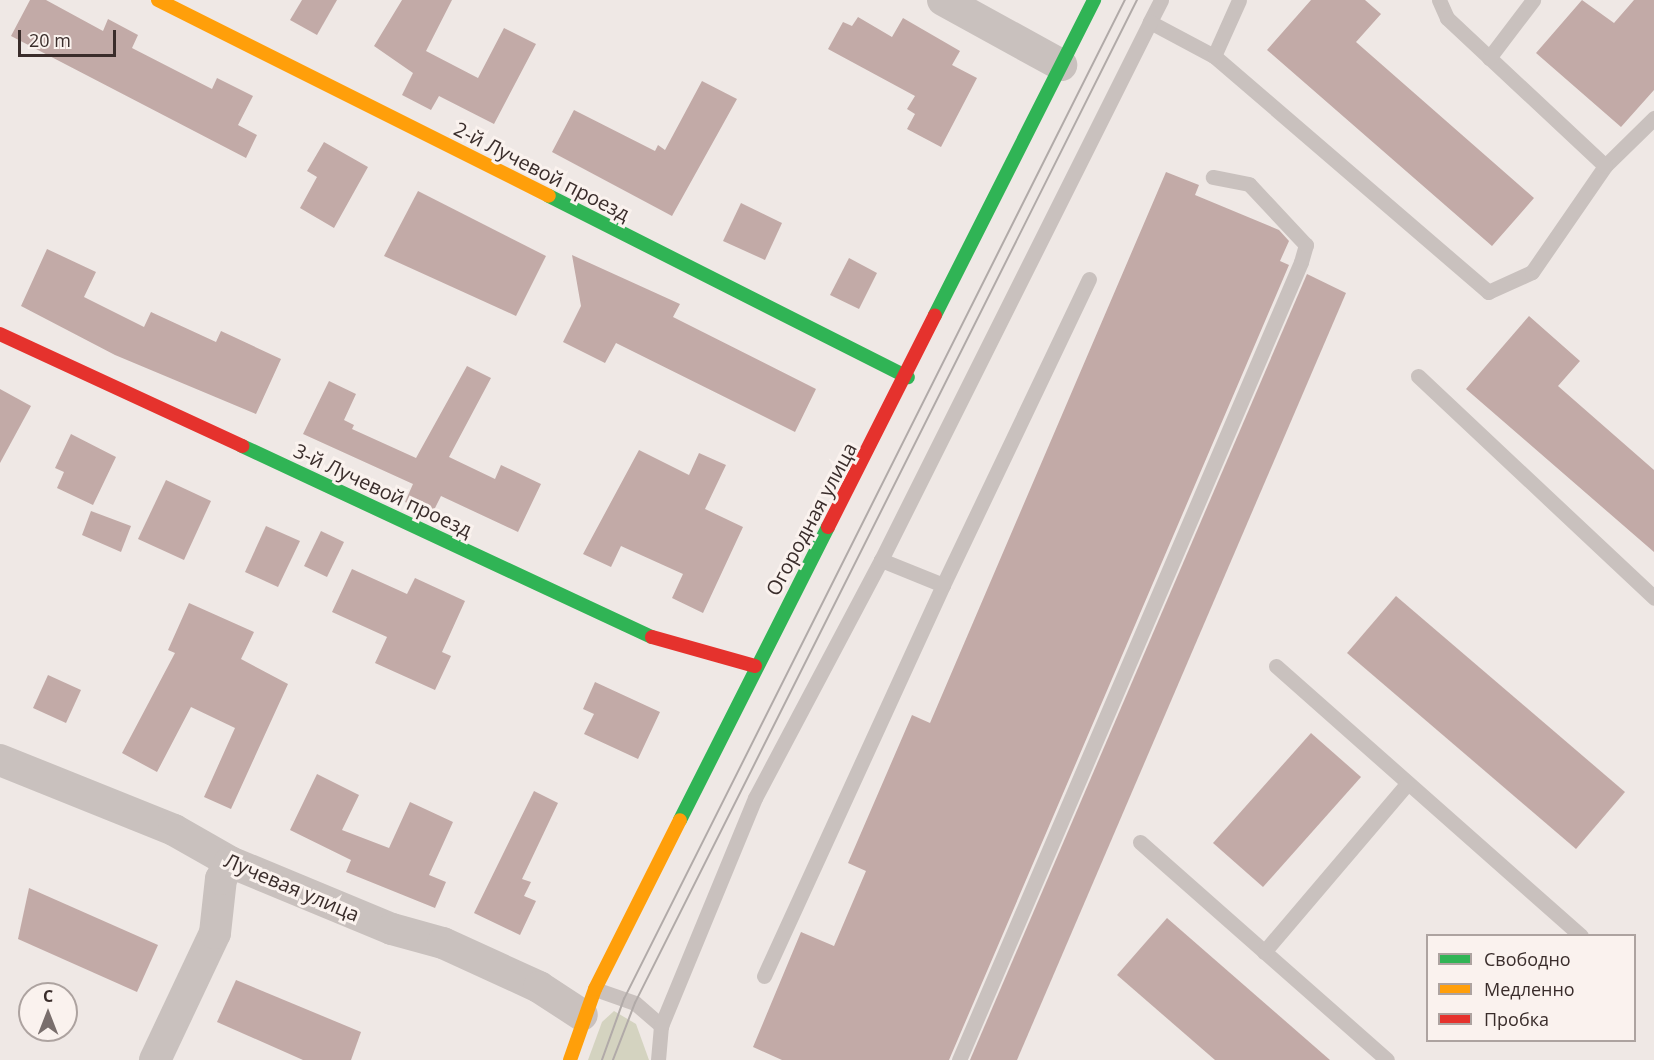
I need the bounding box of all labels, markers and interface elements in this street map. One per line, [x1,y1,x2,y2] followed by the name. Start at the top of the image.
[21,18,118,56] scale bar
[29,28,71,52] text: 20 m
[450,116,634,226] street label: 2-й Лучевой проезд
[290,438,476,542] street label: 3-й Лучевой проезд
[761,438,861,600] street label: Огородная улица
[221,848,363,926] street label: Лучевая улица
[1426,934,1636,1042] legend
[1484,947,1571,971] text: Свободно
[1484,977,1575,1001] text: Медленно
[18,982,78,1042] north arrow
[43,985,53,1007] text: С
[1484,1007,1549,1031] text: Пробка

